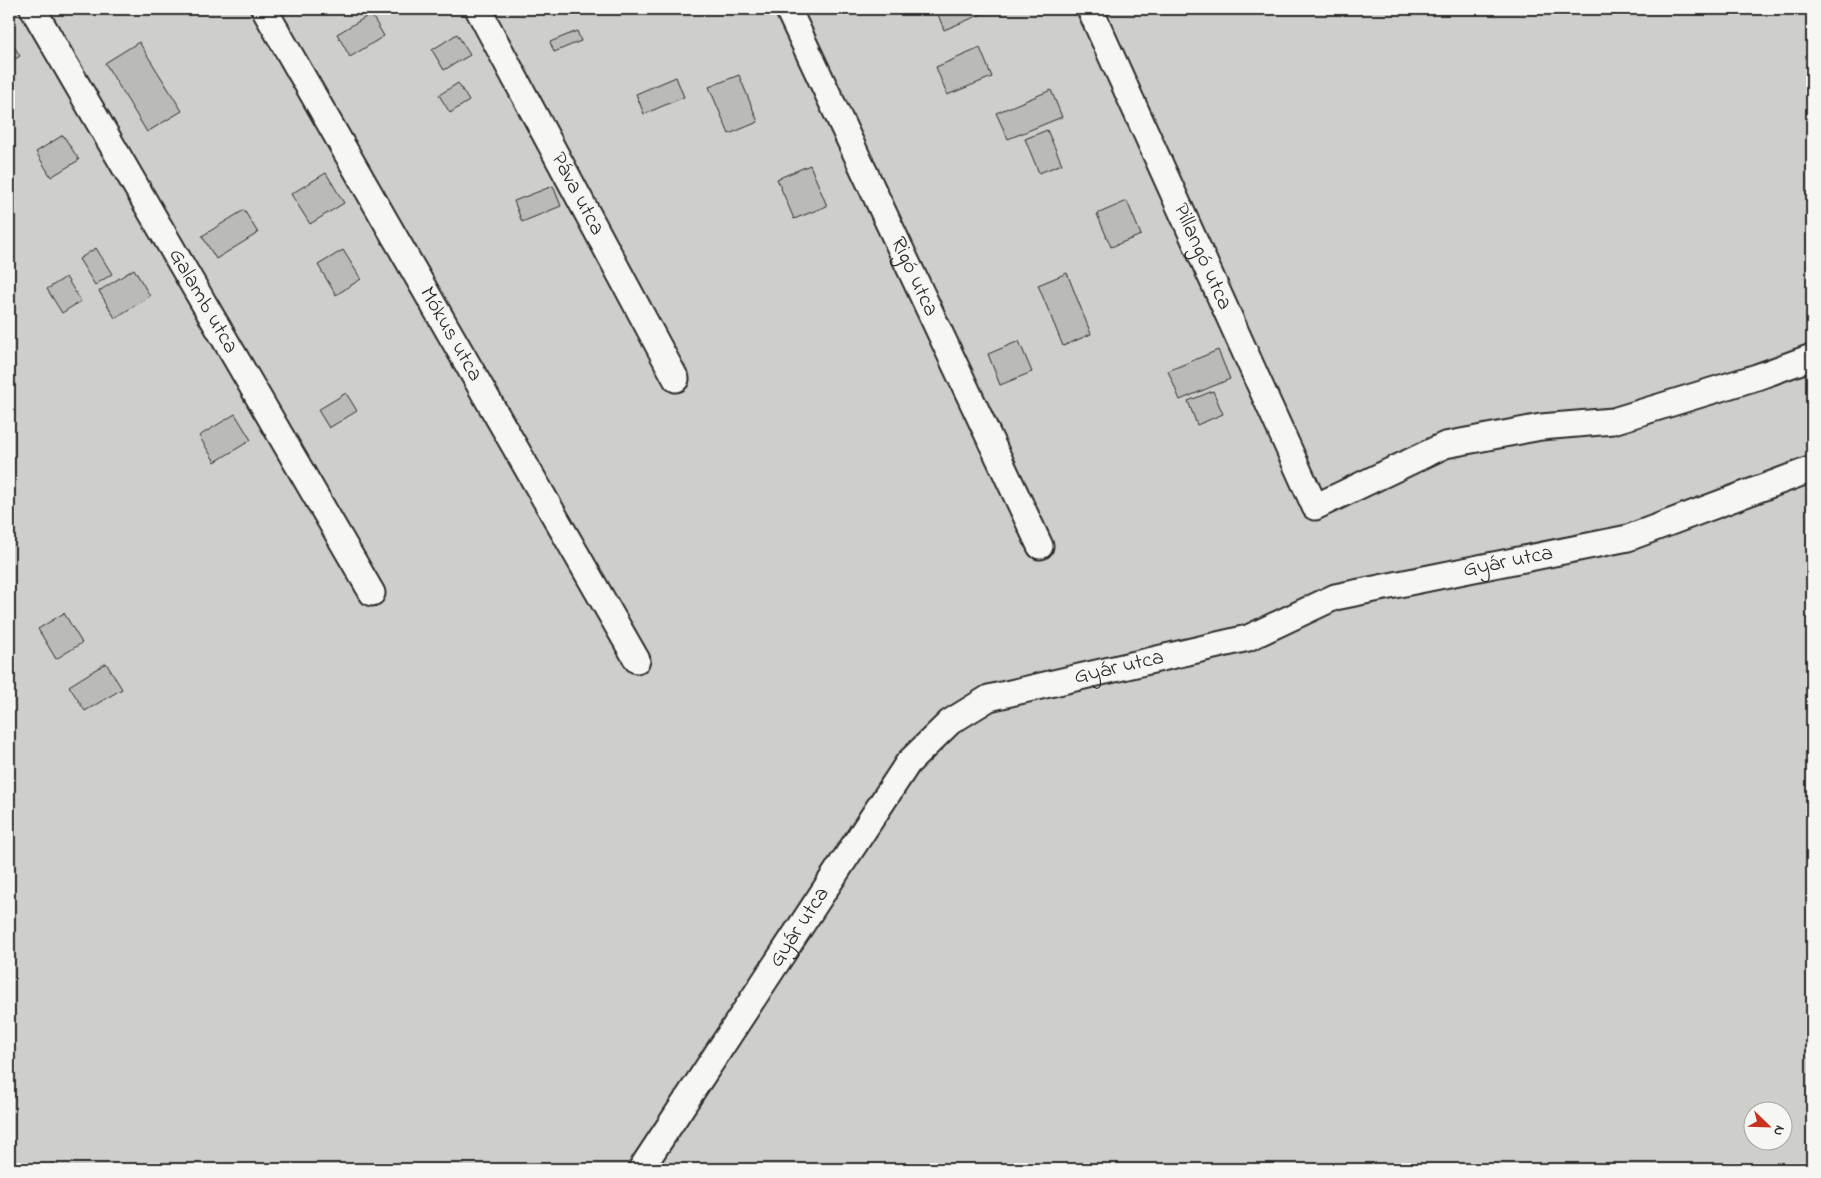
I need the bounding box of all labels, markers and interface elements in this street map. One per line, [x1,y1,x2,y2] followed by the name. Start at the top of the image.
[542,147,612,241] street label: Páva utca
[1164,198,1240,315] street label: Pillangó utca
[881,232,946,322] street label: Rigó utca
[159,243,246,360] street label: Galamb utca
[411,281,490,388] street label: Mókus utca
[1460,537,1556,587] street label: Gyár utca
[1071,642,1167,694] street label: Gyár utca
[761,881,838,974] street label: Gyár utca
[1744,1100,1794,1150] north arrow
[1767,1122,1790,1139] text: N

